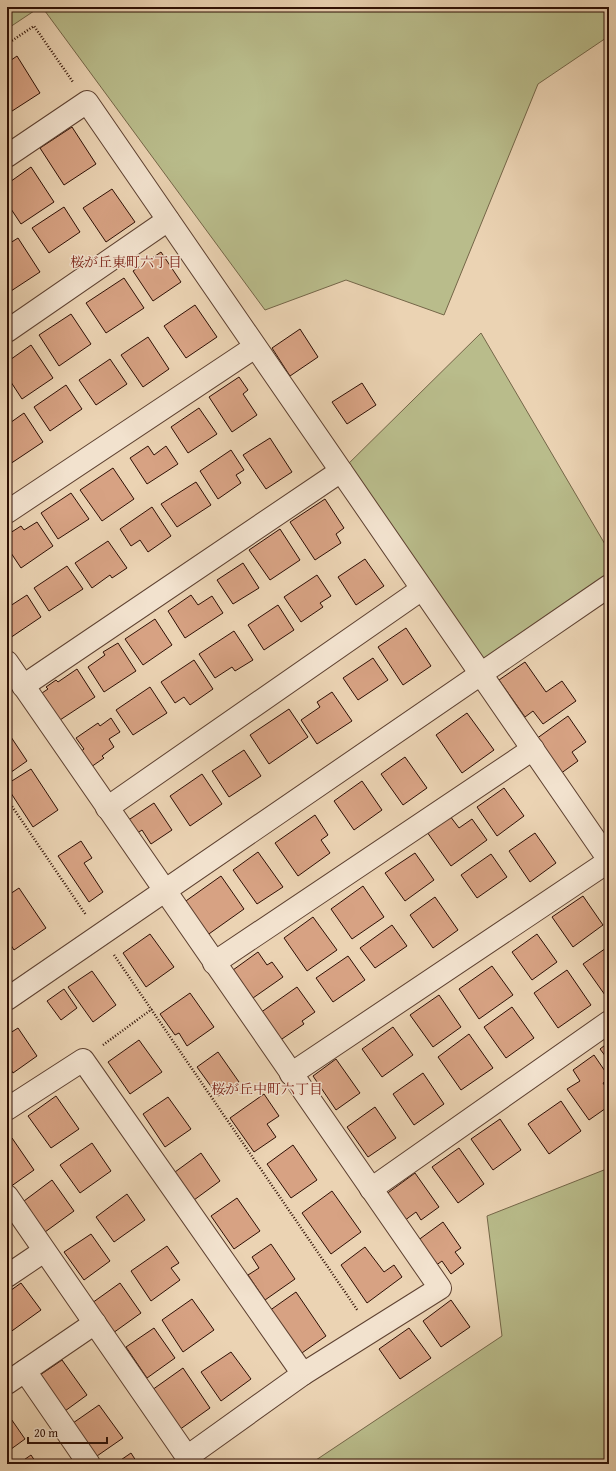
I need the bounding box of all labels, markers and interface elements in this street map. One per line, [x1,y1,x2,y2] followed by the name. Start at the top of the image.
[70,252,182,272] district label: 桜が丘東町六丁目
[211,1079,323,1099] district label: 桜が丘中町六丁目
[28,1419,107,1445] scale bar
[34,1424,58,1441] text: 20 m

